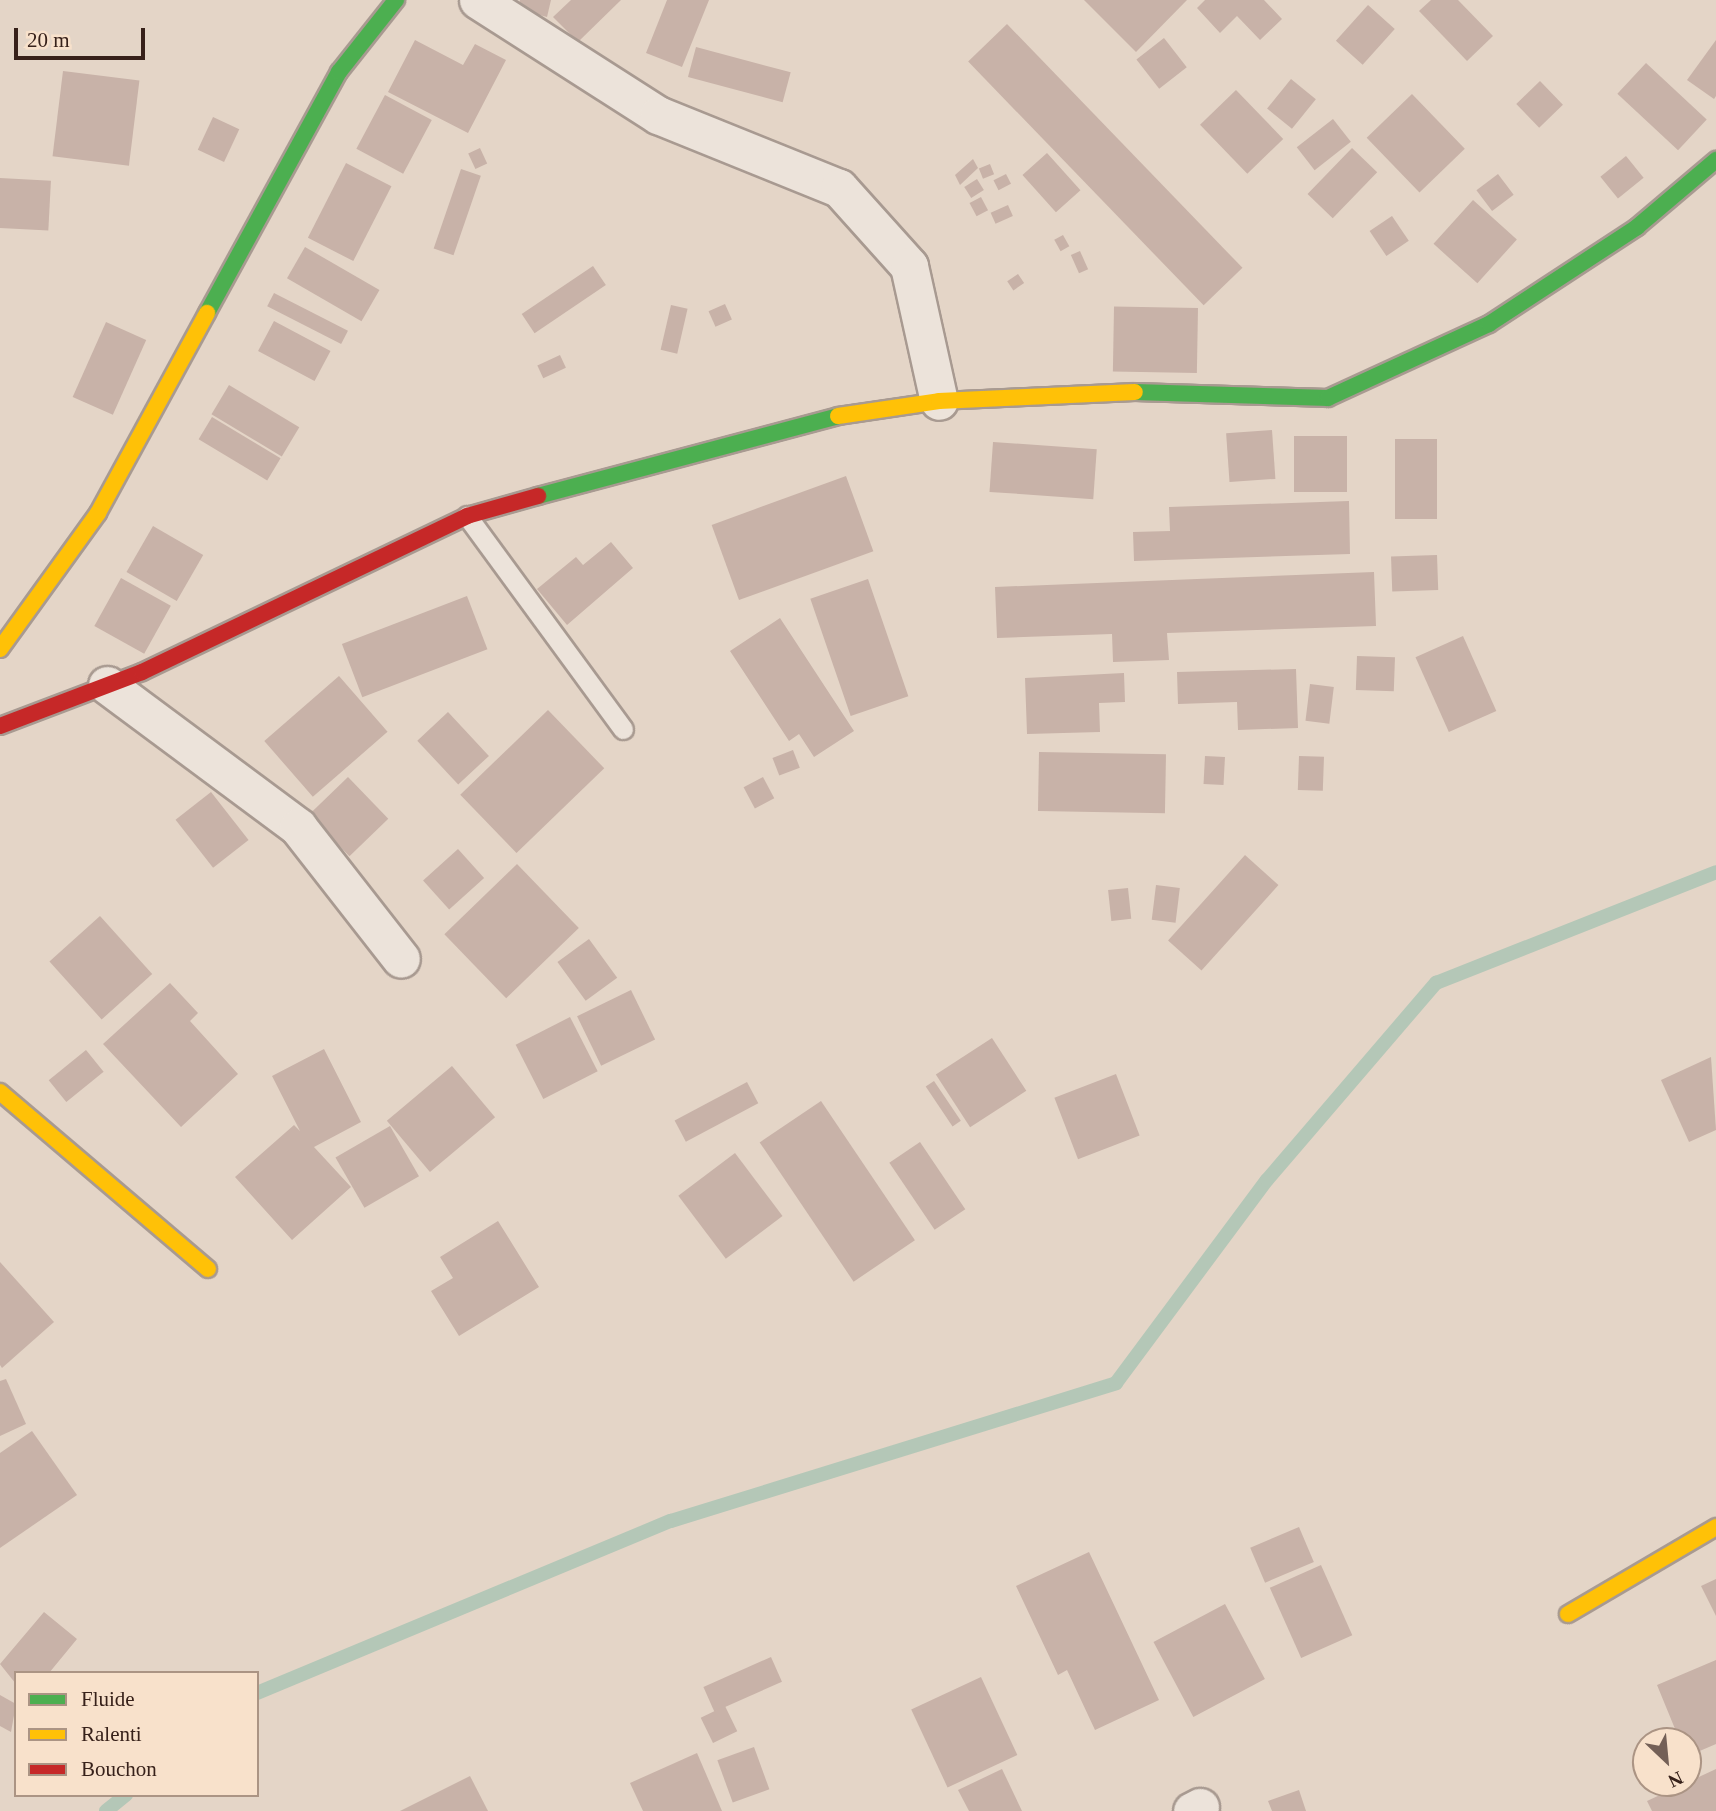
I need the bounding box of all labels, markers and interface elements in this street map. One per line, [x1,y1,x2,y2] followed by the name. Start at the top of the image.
[18,14,149,58] scale bar
[27,28,70,52] text: 20 m
[14,1671,259,1797] legend
[81,1687,135,1711] text: Fluide
[81,1722,142,1746] text: Ralenti
[1632,1727,1702,1797] north arrow
[81,1757,157,1781] text: Bouchon
[1665,1767,1686,1792] text: N

